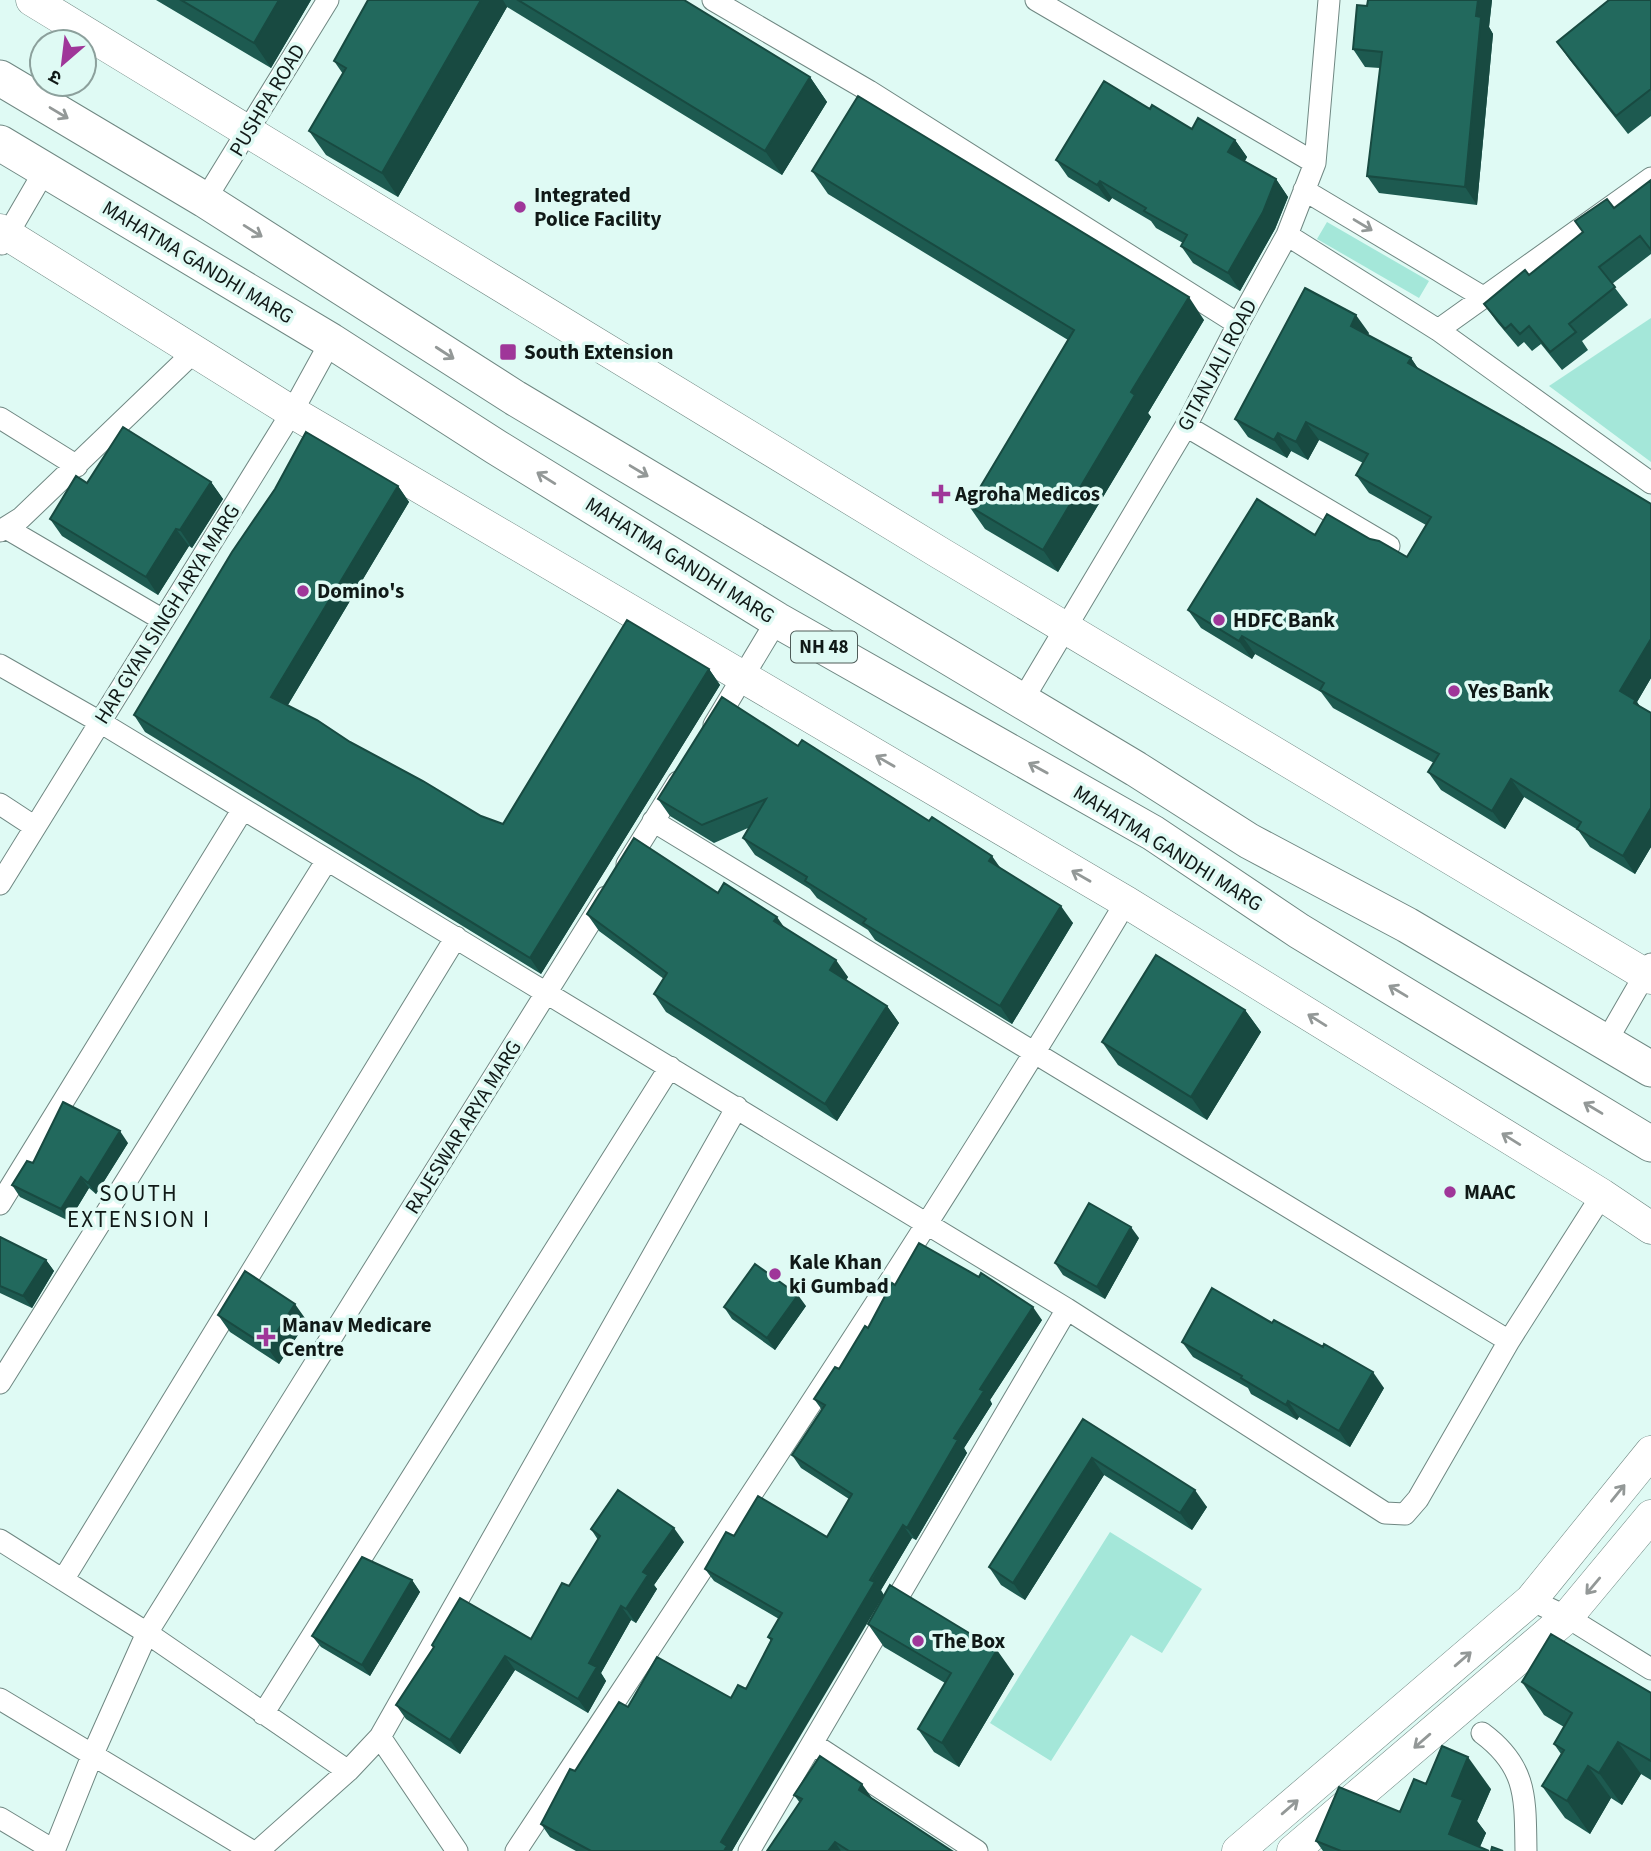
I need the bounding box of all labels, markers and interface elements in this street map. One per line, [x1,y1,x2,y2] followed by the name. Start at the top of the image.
[28,28,98,98] north arrow
[222,38,312,162] street label: PUSHPA ROAD
[44,62,67,91] text: उ
[48,106,68,120] one-way arrow
[534,180,662,234] place label: Integrated Police Facility
[97,193,299,331] street label: MAHATMA GANDHI MARG
[512,199,528,215] marker: Integrated Police Facility
[1352,219,1372,233] one-way arrow
[243,224,263,238] one-way arrow
[1170,294,1264,436] street label: GITANJALI ROAD
[524,337,674,367] place label: South Extension
[498,342,518,362] marker: South Extension
[435,345,454,360] one-way arrow
[629,464,649,478] one-way arrow
[537,471,557,485] one-way arrow
[954,479,1100,509] place label: Agroha Medicos
[933,486,949,502] marker: Agroha Medicos
[579,489,781,631] street label: MAHATMA GANDHI MARG
[87,498,247,730] street label: HAR GYAN SINGH ARYA MARG
[317,576,404,606] place label: Domino's
[295,583,311,599] marker: Domino's
[1233,605,1335,635] place label: HDFC Bank
[1211,612,1227,628] marker: HDFC Bank
[791,632,857,662] road number: NH 48
[1467,676,1550,706] place label: Yes Bank
[1446,683,1462,699] marker: Yes Bank
[875,754,895,768] one-way arrow
[1028,761,1049,774] one-way arrow
[1067,777,1269,919] street label: MAHATMA GANDHI MARG
[1071,869,1091,883] one-way arrow
[1388,983,1408,997] one-way arrow
[1308,1012,1327,1027] one-way arrow
[397,1034,529,1220] street label: RAJESWAR ARYA MARG
[1583,1101,1603,1115] one-way arrow
[1502,1131,1521,1146] one-way arrow
[67,1177,211,1236] district label: SOUTH EXTENSION I
[1464,1177,1516,1207] place label: MAAC
[1442,1184,1458,1200] marker: MAAC
[789,1247,889,1301] place label: Kale Khan ki Gumbad
[767,1266,783,1282] marker: Kale Khan ki Gumbad
[282,1310,432,1364] place label: Manav Medicare Centre
[256,1327,276,1347] marker: Manav Medicare Centre
[1610,1485,1626,1503] one-way arrow
[1586,1576,1601,1594] one-way arrow
[932,1626,1006,1656] place label: The Box
[910,1633,926,1649] marker: The Box
[1454,1651,1472,1667] one-way arrow
[1413,1733,1431,1749] one-way arrow
[1281,1799,1299,1815] one-way arrow

